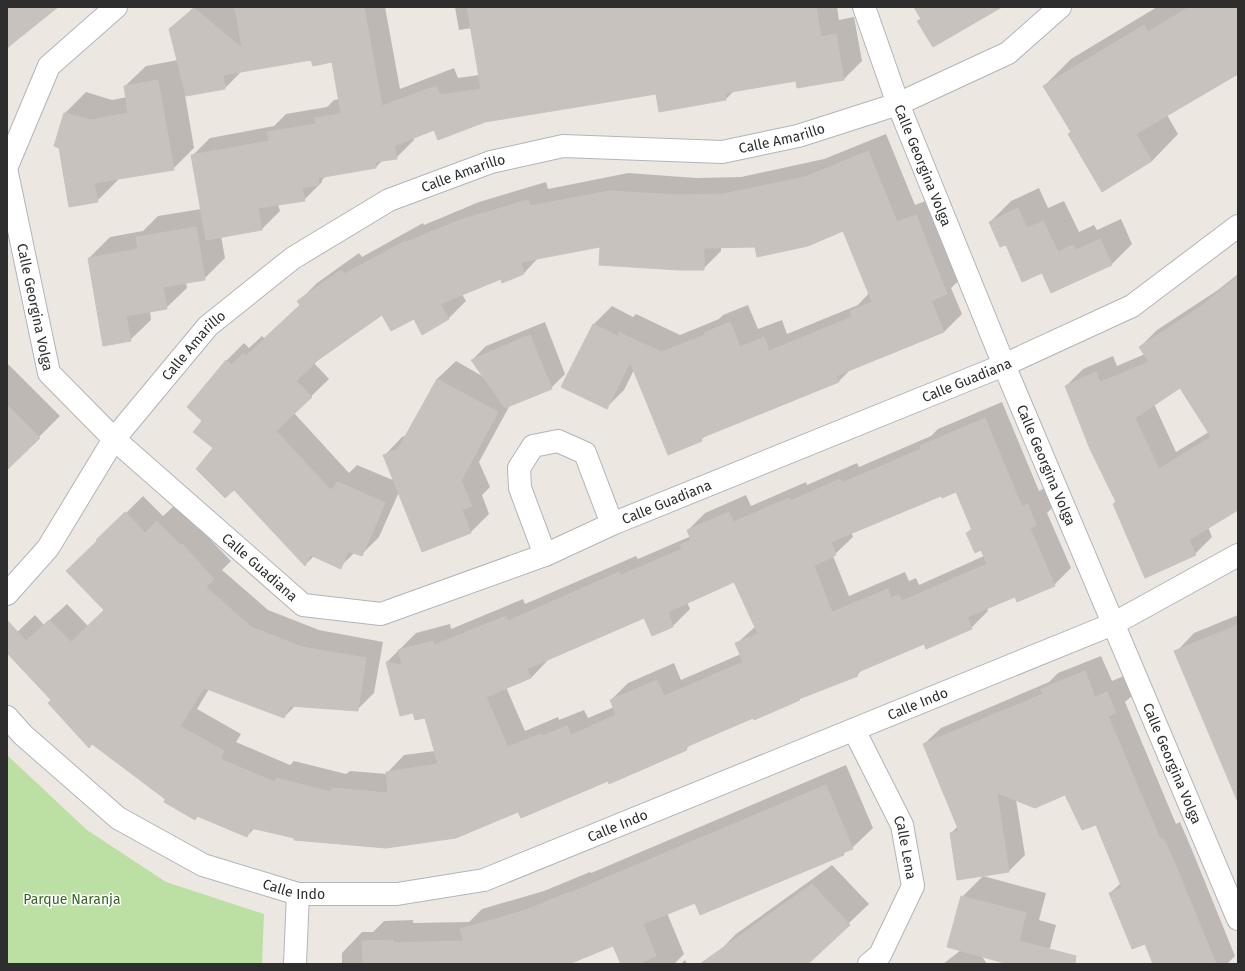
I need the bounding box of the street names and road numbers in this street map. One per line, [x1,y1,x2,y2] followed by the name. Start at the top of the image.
[890,102,955,229] street label: Calle Georgina Volga
[737,120,827,157] street label: Calle Amarillo
[419,151,507,196] street label: Calle Amarillo
[13,242,56,372] street label: Calle Georgina Volga
[158,307,229,384] street label: Calle Amarillo
[920,355,1014,406] street label: Calle Guadiana
[1013,402,1079,528] street label: Calle Georgina Volga
[619,477,714,528] street label: Calle Guadiana
[218,530,301,605] street label: Calle Guadiana
[885,684,951,724] street label: Calle Indo
[1139,701,1205,827] street label: Calle Georgina Volga
[585,806,650,846] street label: Calle Indo
[890,813,920,881] street label: Calle Lena
[260,876,325,903] street label: Calle Indo

